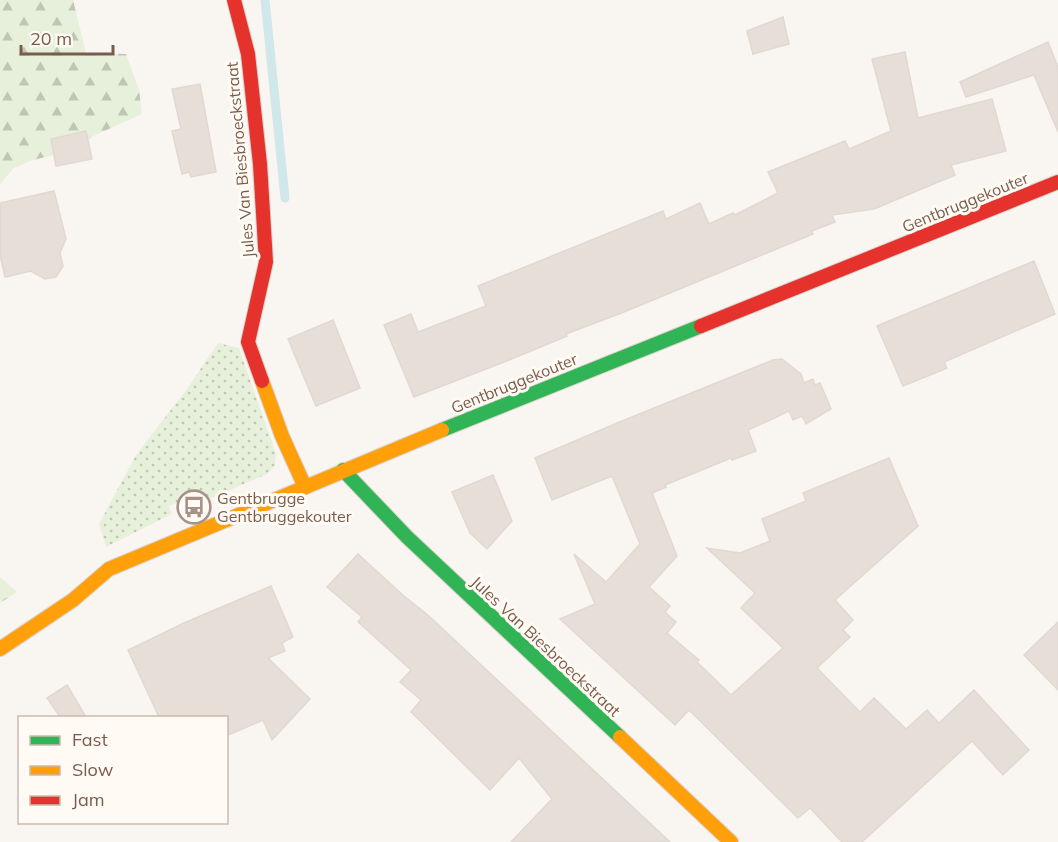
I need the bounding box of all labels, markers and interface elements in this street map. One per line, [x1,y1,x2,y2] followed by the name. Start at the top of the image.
[21,18,112,56] scale bar
[30,27,72,50] text: 20 m
[221,61,259,259] street label: Jules Van Biesbroeckstraat
[899,167,1031,236] street label: Gentbruggekouter
[448,348,580,417] street label: Gentbruggekouter
[217,488,352,526] place label: Gentbrugge Gentbruggekouter
[176,489,212,525] bus stop icon: Gentbrugge Gentbruggekouter
[467,572,625,721] street label: Jules Van Biesbroeckstraat
[18,716,228,824] legend
[72,728,108,751] text: Fast
[72,758,114,781] text: Slow
[72,788,105,811] text: Jam

